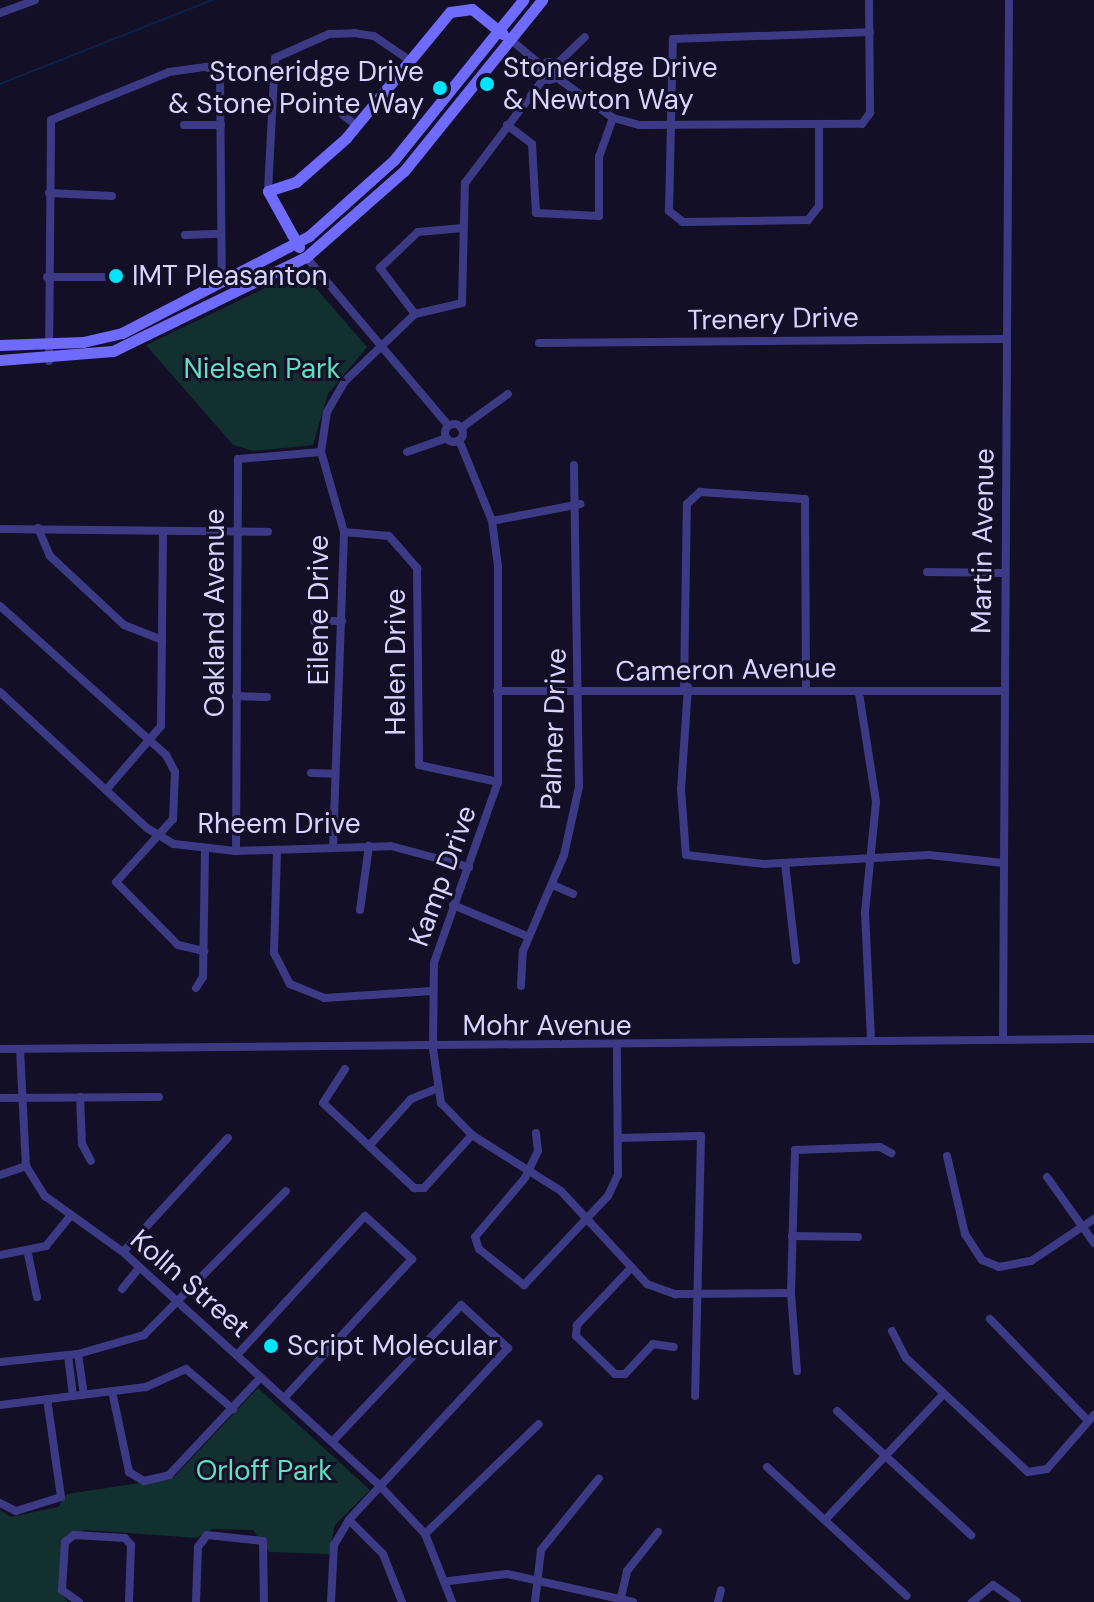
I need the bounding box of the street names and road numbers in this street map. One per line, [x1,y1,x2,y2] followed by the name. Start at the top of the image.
[687,301,859,337] street label: Trenery Drive
[965,448,1001,634] street label: Martin Avenue
[198,509,232,717] street label: Oakland Avenue
[302,535,336,685] street label: Eilene Drive
[379,589,413,735] street label: Helen Drive
[534,647,574,811] street label: Palmer Drive
[615,651,837,689] street label: Cameron Avenue
[402,801,484,951] street label: Kamp Drive
[197,807,361,841] street label: Rheem Drive
[462,1009,632,1043] street label: Mohr Avenue
[123,1223,257,1345] street label: Kolln Street

